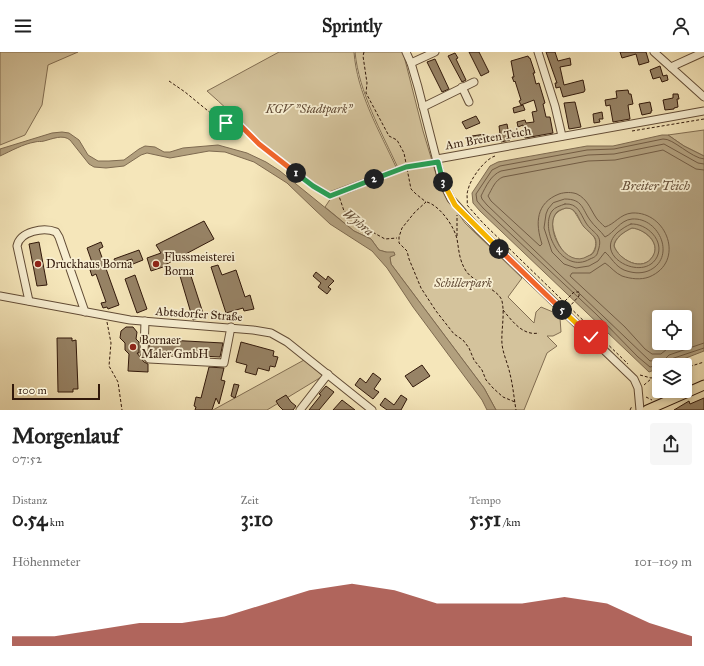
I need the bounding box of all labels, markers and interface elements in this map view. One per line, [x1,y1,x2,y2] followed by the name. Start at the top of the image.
[12,15,34,37] icon: menu
[322,15,382,37] text: Sprintly
[670,15,692,37] icon: person
[265,102,353,117] park label: KGV "Stadtpark"
[209,106,243,140] pin
[215,112,237,134] icon: arrive
[443,124,532,153] street label: Am Breiten Teich
[286,163,306,183] pin: 1
[294,166,298,179] text: 1
[364,169,384,189] pin: 2
[371,172,377,185] text: 2
[433,172,453,192] pin: 3
[441,175,445,188] text: 3
[621,178,691,194] water label: Breiter Teich
[340,206,377,240] water label: Wyhra
[489,239,509,259] pin: 4
[496,242,502,255] text: 4
[164,250,236,278] place label: Flussmeisterei Borna
[46,257,133,271] place label: Druckhaus Borna
[33,259,43,269] marker: Druckhaus Borna
[151,259,161,269] marker: Flussmeisterei Borna
[433,276,492,291] park label: Schillerpark
[552,300,572,320] pin: 5
[559,303,565,316] text: 5
[154,304,243,324] street label: Abtsdorfer Straße
[652,310,692,398] map controls
[652,310,692,350] button: locate
[574,320,608,354] pin
[580,326,602,348] icon: check
[141,333,209,361] place label: Bornaer Maler GmbH
[128,342,138,352] marker: Bornaer Maler GmbH
[652,358,692,398] button: layers
[12,382,100,401] scale bar
[18,384,47,397] text: 100 m
[12,422,120,449] text: Morgenlauf
[650,423,692,465] button: share
[12,451,42,467] text: 07:52
[12,494,47,507] text: Distanz
[241,494,259,507] text: Zeit
[469,494,501,507] text: Tempo
[12,507,47,531] text: 0.54
[241,507,273,531] text: 3:10
[469,507,501,531] text: 5:51
[47,516,64,529] text: km
[501,516,521,529] text: /km
[12,554,81,570] text: Höhenmeter
[634,554,692,570] text: 101–109 m

